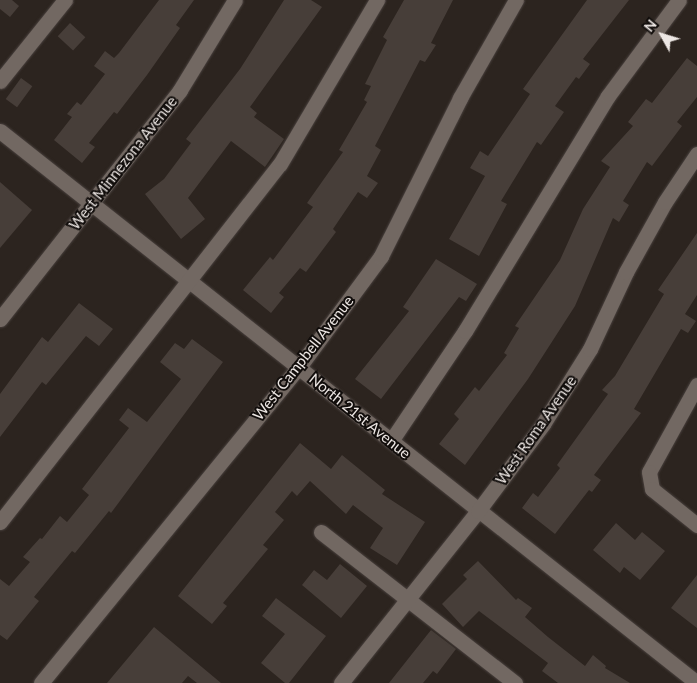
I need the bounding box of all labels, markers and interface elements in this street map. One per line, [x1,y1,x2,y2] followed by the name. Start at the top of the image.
[637,10,687,60] north arrow
[640,16,660,35] text: N
[65,93,181,233] street label: West Minnezona Avenue
[249,292,357,424] street label: West Campbell Avenue
[306,370,414,462] street label: North 21st Avenue
[492,372,580,488] street label: West Roma Avenue

